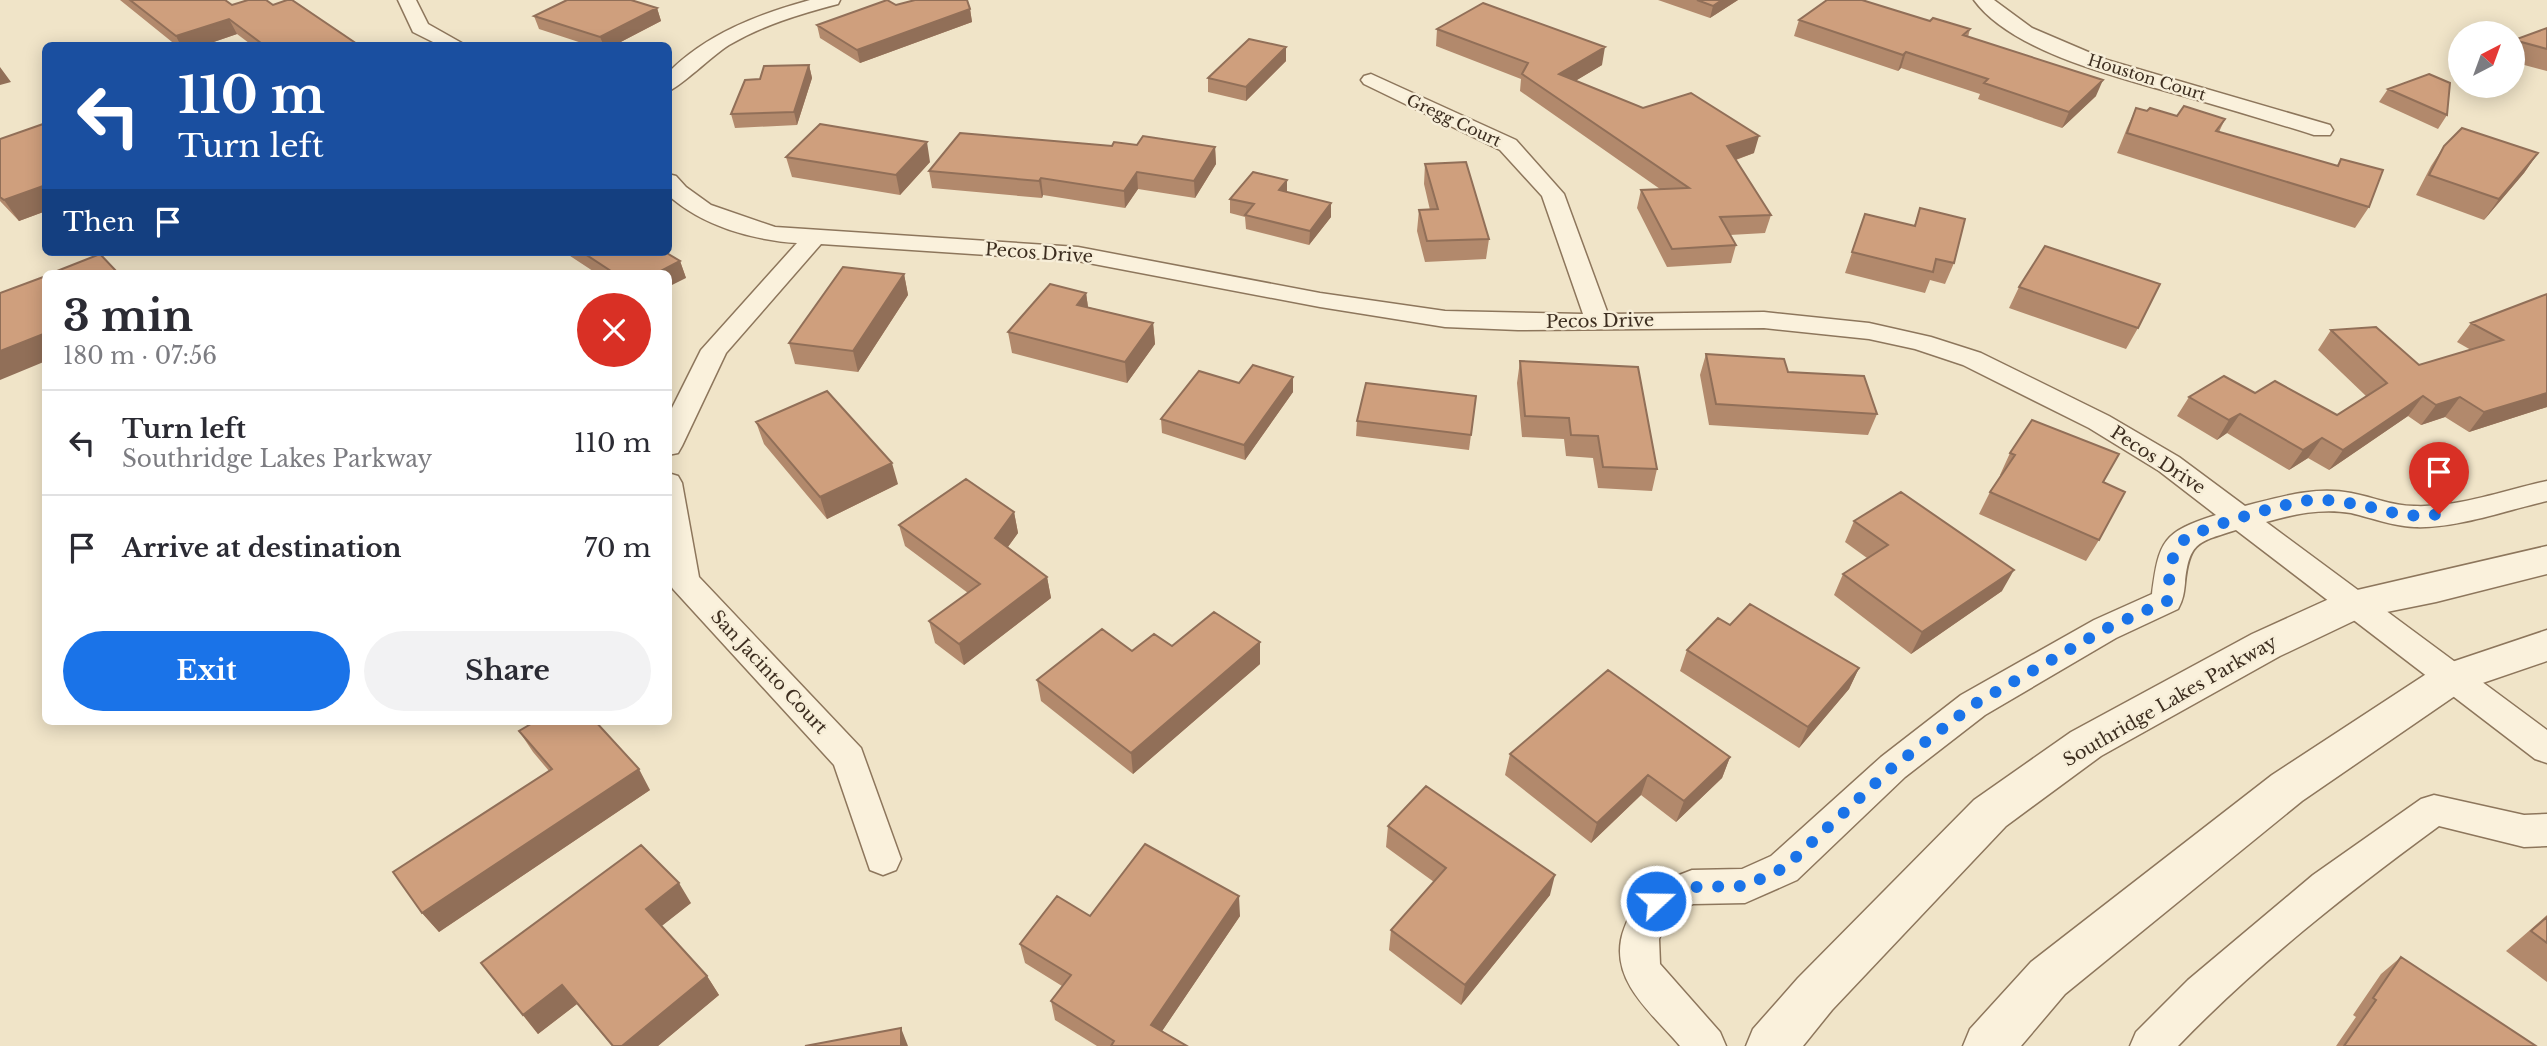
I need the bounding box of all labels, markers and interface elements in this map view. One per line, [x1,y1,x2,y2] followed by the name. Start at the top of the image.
[2448,21,2525,98] north arrow
[2448,21,2525,98] map controls
[2085,50,2209,104] street label: Houston Court
[178,65,325,126] text: 110 m
[63,70,154,161] icon: left
[1404,89,1504,151] street label: Gregg Court
[178,126,324,166] text: Turn left
[149,203,187,241] icon: arrive
[63,206,135,238] text: Then
[984,238,1094,268] street label: Pecos Drive
[63,290,193,342] text: 3 min
[577,293,651,367] button: close
[1546,309,1654,333] street label: Pecos Drive
[63,342,217,370] text: 180 m · 07:56
[122,413,246,445] text: Turn left
[2107,421,2209,499] street label: Pecos Drive
[63,424,101,462] icon: left
[574,427,651,459] text: 110 m
[2409,442,2469,514] pin
[122,445,432,473] text: Southridge Lakes Parkway
[2420,453,2458,491] icon: arrive
[63,529,101,567] icon: arrive
[122,532,402,564] text: Arrive at destination
[584,532,651,564] text: 70 m
[706,606,832,739] street label: San Jacinto Court
[63,631,350,711] button: Exit
[364,631,651,711] button: Share
[2059,631,2281,771] street label: Southridge Lakes Parkway
[1619,864,1693,938] position arrow

